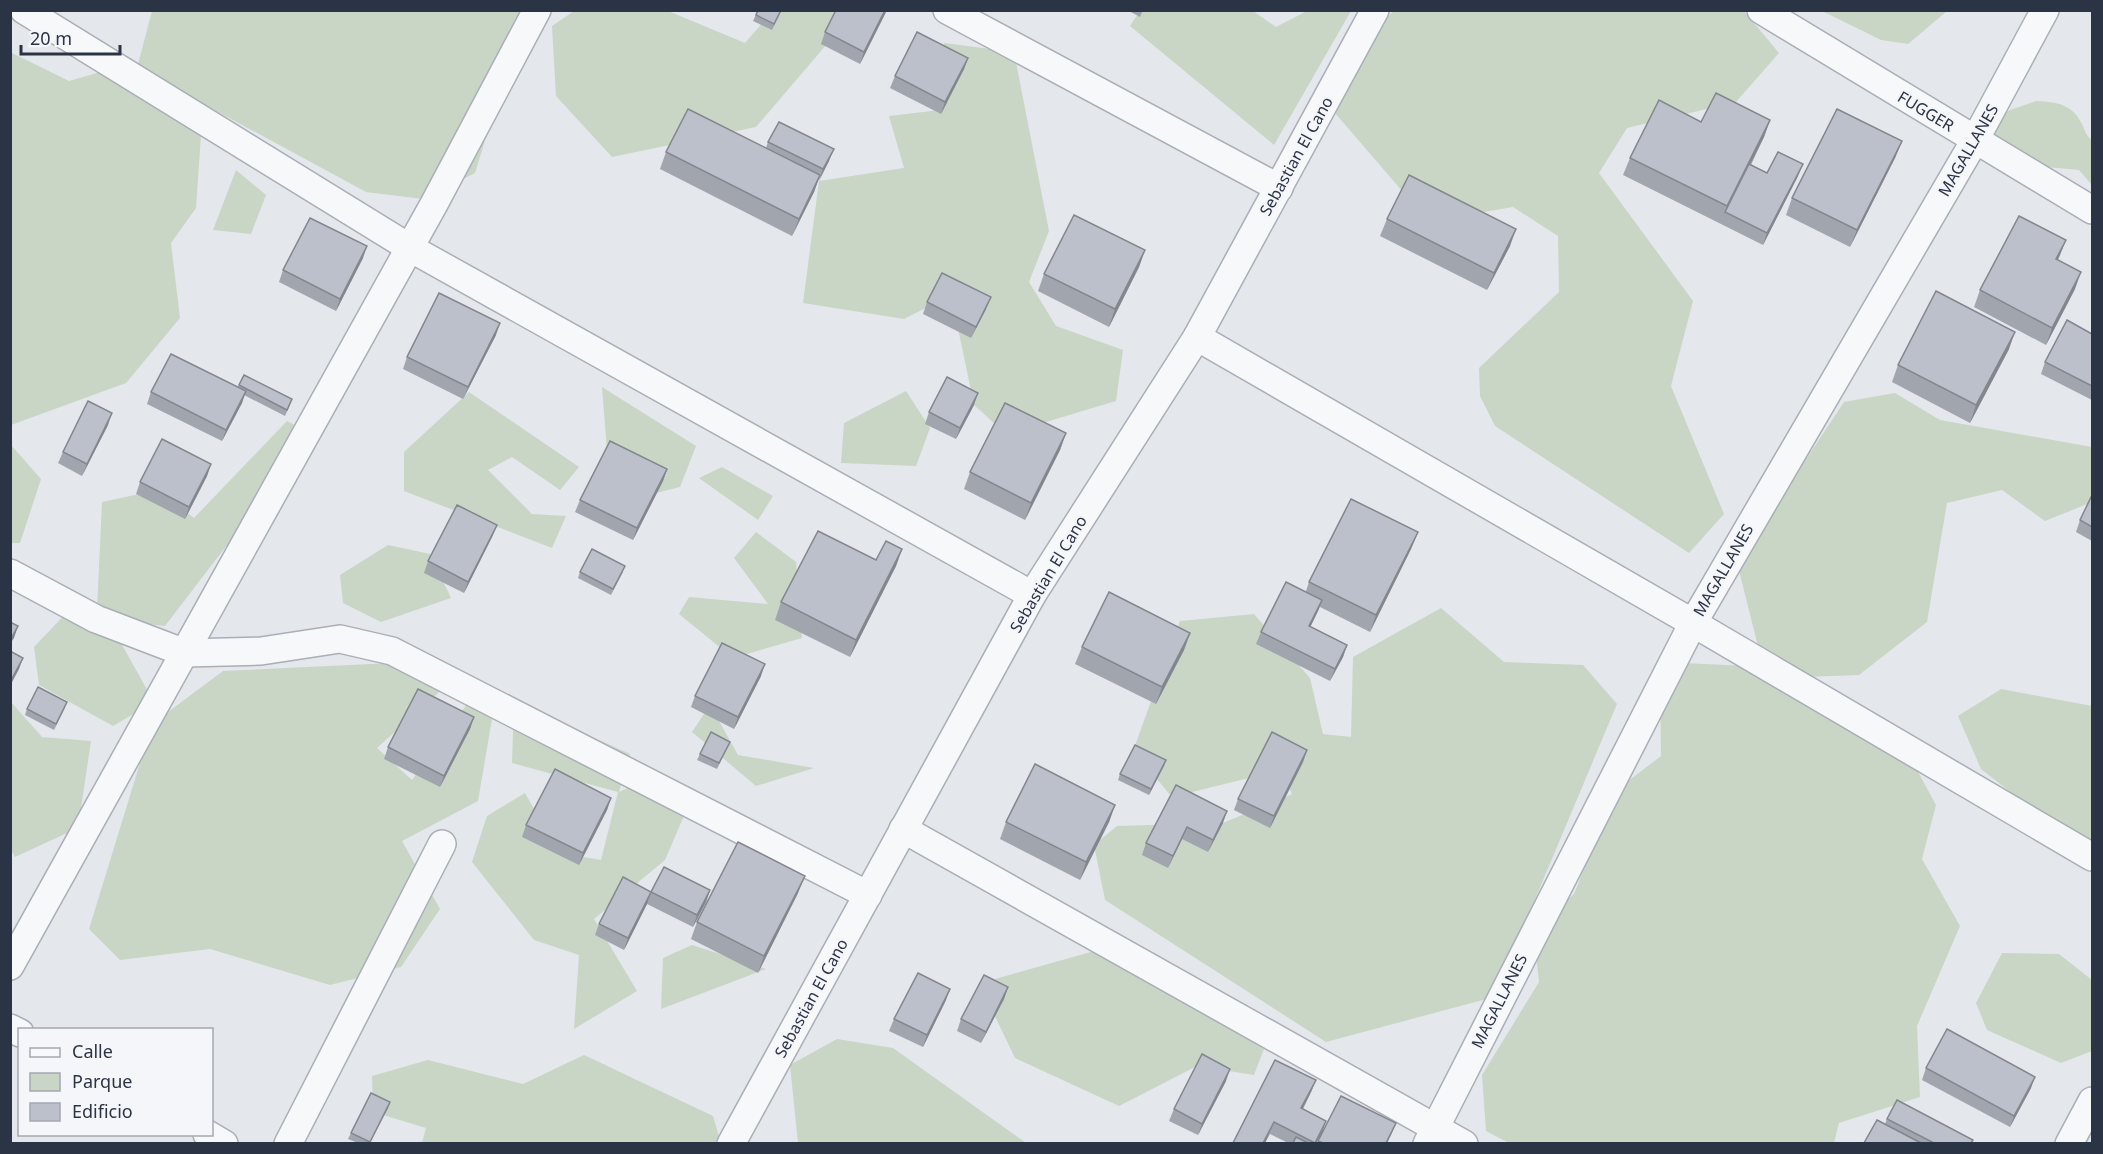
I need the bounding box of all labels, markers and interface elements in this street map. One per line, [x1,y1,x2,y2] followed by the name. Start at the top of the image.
[21,18,120,56] scale bar
[30,26,72,50] text: 20 m
[1894,86,1958,136] street label: FUGGER
[1254,92,1338,220] street label: Sebastian El Cano
[1933,100,2003,200] street label: MAGALLANES
[1004,511,1092,637] street label: Sebastian El Cano
[1688,520,1758,620] street label: MAGALLANES
[769,934,853,1062] street label: Sebastian El Cano
[1466,950,1532,1052] street label: MAGALLANES
[18,1028,213,1136] legend
[72,1039,113,1063] text: Calle
[72,1069,132,1093] text: Parque
[72,1099,133,1123] text: Edificio

